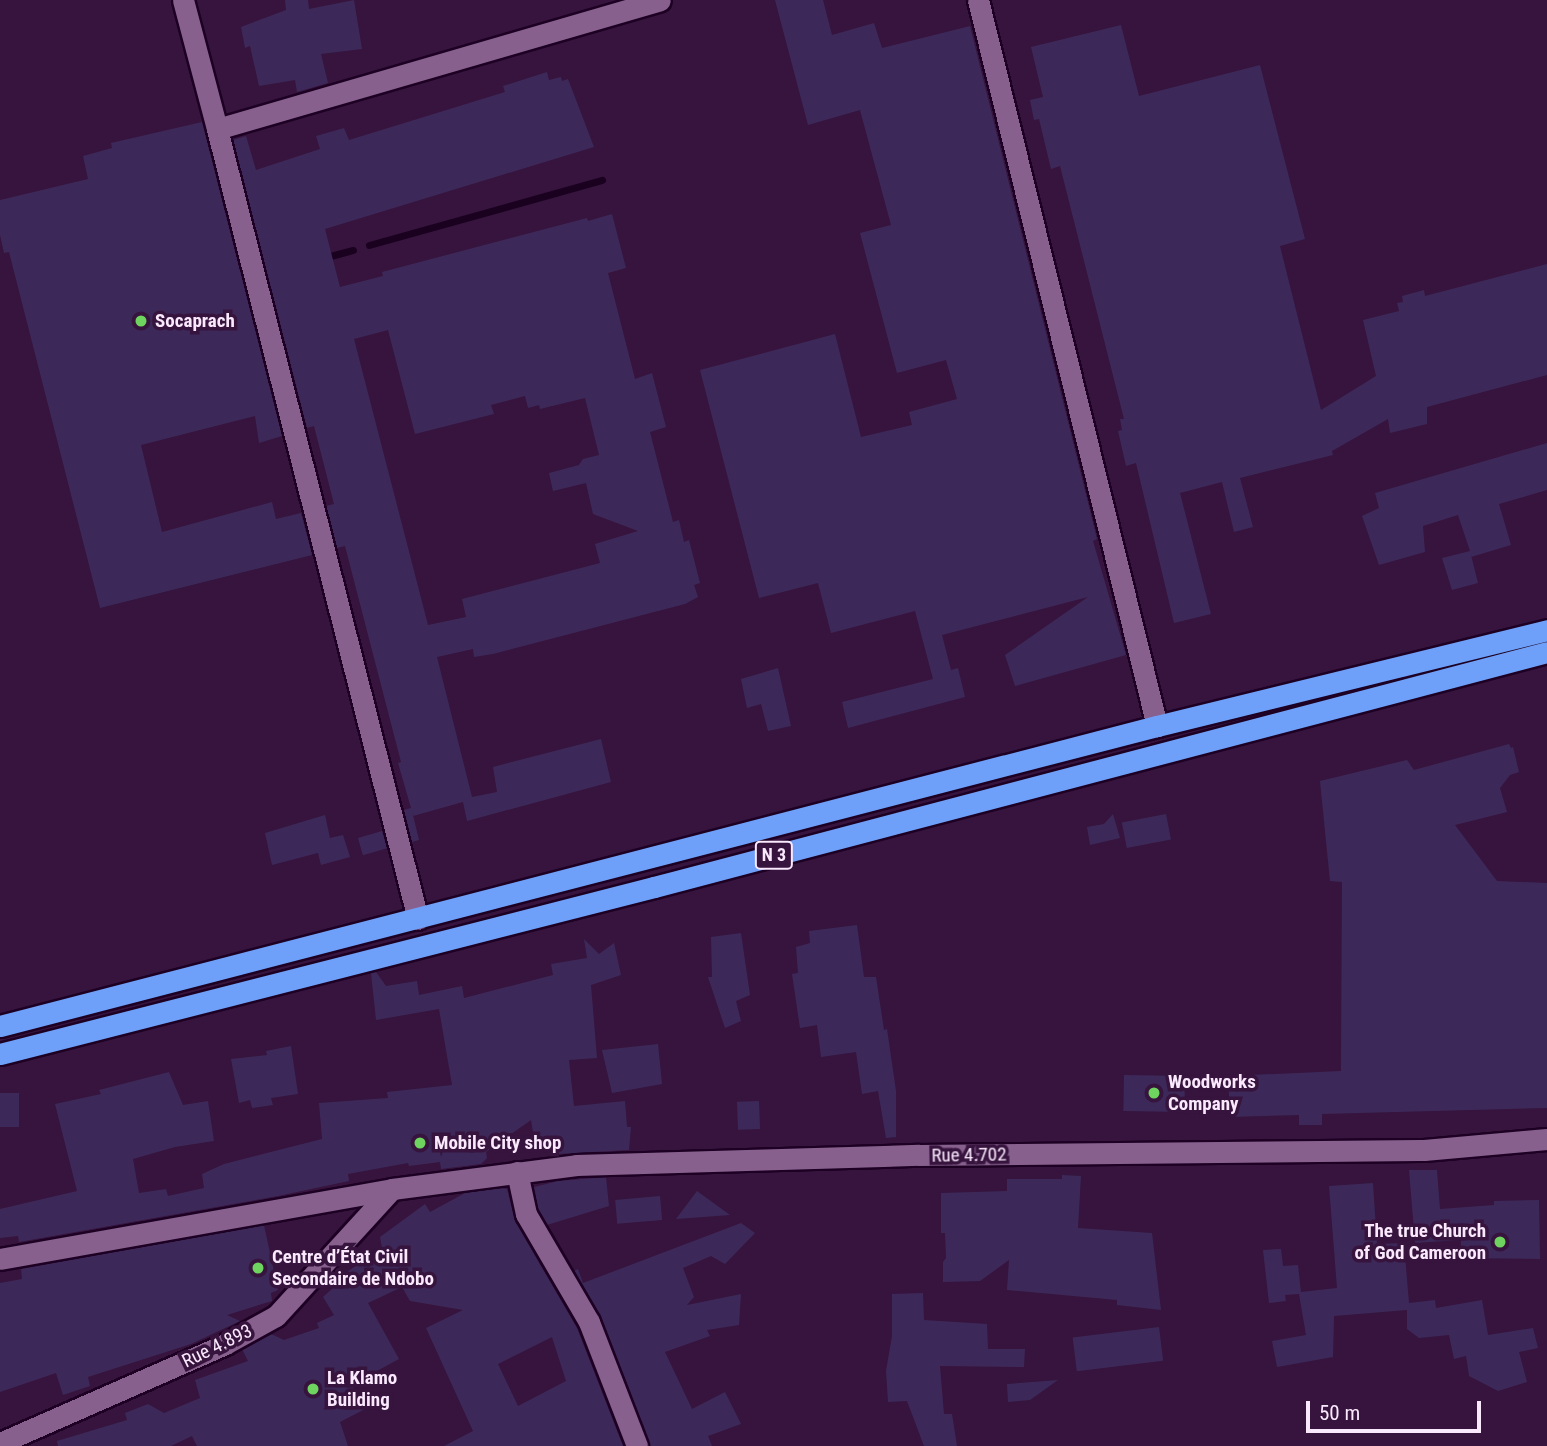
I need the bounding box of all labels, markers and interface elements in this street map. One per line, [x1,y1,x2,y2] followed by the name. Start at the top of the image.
[155,310,235,332] place label: Socaprach
[133,313,149,329] marker: Socaprach
[755,840,793,870] road number: N 3
[1168,1071,1256,1115] place label: Woodworks Company
[1146,1085,1162,1101] marker: Woodworks Company
[434,1132,561,1154] place label: Mobile City shop
[412,1135,428,1151] marker: Mobile City shop
[931,1143,1007,1167] street label: Rue 4.702
[1354,1220,1486,1264] place label: The true Church of God Cameroon
[1492,1234,1508,1250] marker: The true Church of God Cameroon
[272,1246,434,1290] place label: Centre d’État Civil Secondaire de Ndobo
[250,1260,266,1276] marker: Centre d’État Civil Secondaire de Ndobo
[178,1319,256,1373] street label: Rue 4.893
[327,1367,397,1411] place label: La Klamo Building
[305,1381,321,1397] marker: La Klamo Building
[1309,1386,1484,1430] scale bar
[1319,1401,1360,1425] text: 50 m

